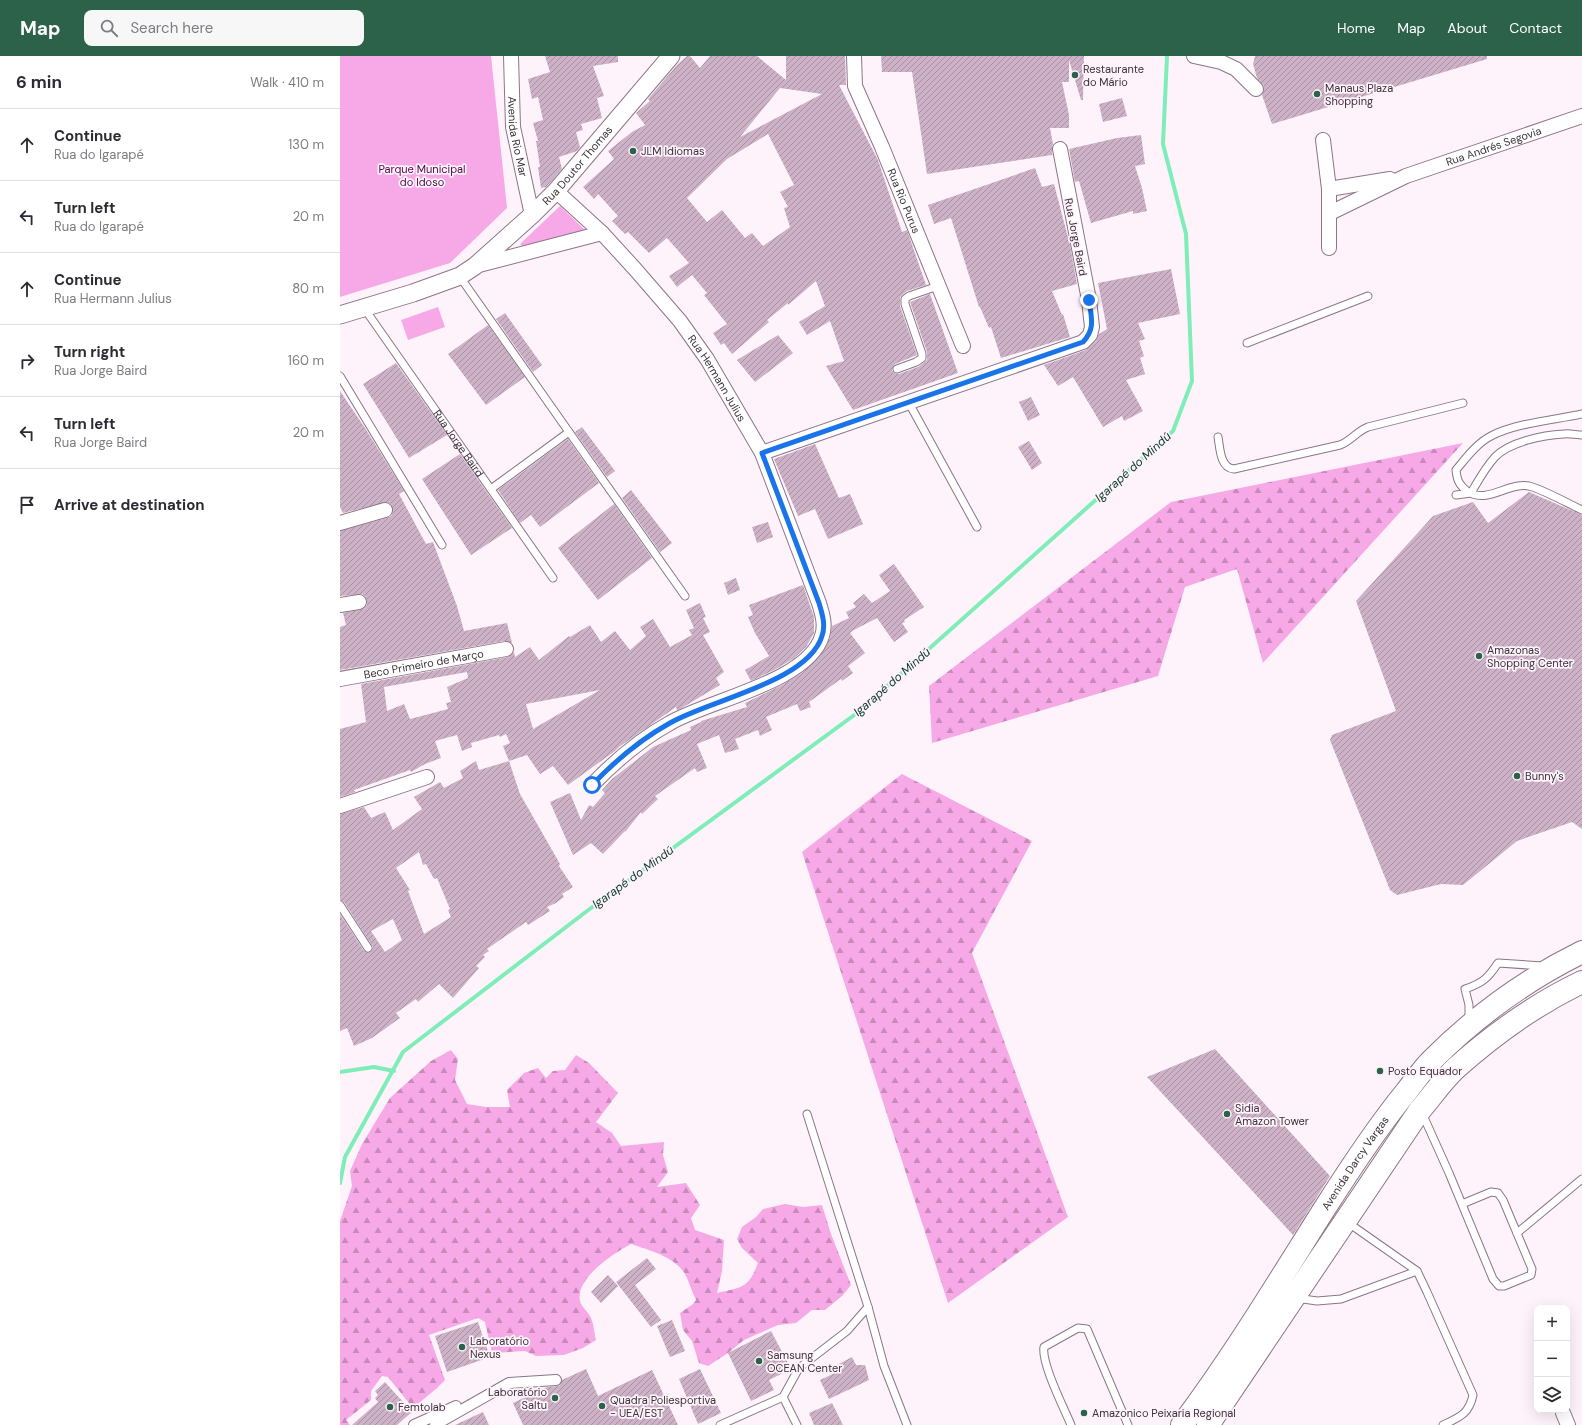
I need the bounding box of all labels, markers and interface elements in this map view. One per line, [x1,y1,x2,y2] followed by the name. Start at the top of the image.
[84,10,364,46] search box
[20,16,60,41] text: Map
[98,17,120,39] icon: search
[130,18,213,38] text: Search here
[1337,19,1375,37] text: Home
[1397,19,1425,37] text: Map
[1447,19,1487,37] text: About
[1509,19,1562,37] text: Contact
[1083,62,1144,89] place label: Restaurante do Mário
[1070,70,1080,80] marker: Restaurante do Mário
[16,71,62,93] text: 6 min
[250,74,324,91] text: Walk · 410 m
[1325,81,1393,108] place label: Manaus Plaza Shopping
[1312,89,1322,99] marker: Manaus Plaza Shopping
[505,96,531,178] street label: Avenida Rio Mar
[539,123,615,208] street label: Rua Doutor Thomas
[1444,123,1543,169] street label: Rua Andrés Segovia
[54,126,122,146] text: Continue
[16,134,38,156] icon: ahead
[288,136,324,153] text: 130 m
[641,144,704,158] place label: JLM Idiomas
[54,146,144,163] text: Rua do Igarapé
[628,146,638,156] marker: JLM Idiomas
[378,162,466,189] park label: Parque Municipal do Idoso
[884,166,923,236] street label: Rua Rio Purus
[1062,197,1090,277] street label: Rua Jorge Baird
[54,198,115,218] text: Turn left
[16,206,38,228] icon: left
[293,208,324,225] text: 20 m
[54,218,144,235] text: Rua do Igarapé
[54,270,122,290] text: Continue
[16,278,38,300] icon: ahead
[292,280,324,297] text: 80 m
[54,290,172,307] text: Rua Hermann Julius
[1080,291,1098,309] route end
[685,332,749,424] street label: Rua Hermann Julius
[54,342,125,362] text: Turn right
[16,350,38,372] icon: right
[288,352,324,369] text: 160 m
[54,362,147,379] text: Rua Jorge Baird
[430,407,487,480] street label: Rua Jorge Baird
[54,414,115,434] text: Turn left
[16,422,38,444] icon: left
[293,424,324,441] text: 20 m
[1092,429,1175,505] water label: Igarapé do Mindú
[54,434,147,451] text: Rua Jorge Baird
[16,494,38,516] icon: arrive
[54,495,205,515] text: Arrive at destination
[1487,643,1573,670] place label: Amazonas Shopping Center
[850,644,934,720] water label: Igarapé do Mindú
[362,646,485,682] street label: Beco Primeiro de Março
[1474,651,1484,661] marker: Amazonas Shopping Center
[1525,769,1564,783] place label: Bunny's
[1512,771,1522,781] marker: Bunny's
[583,776,601,794] route start
[589,842,677,912] water label: Igarapé do Mindú
[1388,1064,1462,1078] place label: Posto Equador
[1375,1066,1385,1076] marker: Posto Equador
[1235,1101,1309,1128] place label: Sidia Amazon Tower
[1222,1109,1232,1119] marker: Sidia Amazon Tower
[1318,1113,1392,1213] street label: Avenida Darcy Vargas
[1534,1305,1570,1413] map controls
[1534,1305,1570,1341] button: +
[470,1334,529,1361] place label: Laboratório Nexus
[1534,1341,1570,1377] button: −
[457,1342,467,1352] marker: Laboratório Nexus
[767,1348,842,1375] place label: Samsung OCEAN Center
[754,1356,764,1366] marker: Samsung OCEAN Center
[1534,1377,1570,1413] button: layers
[488,1385,547,1412] place label: Laboratório Saltu
[550,1393,560,1403] marker: Laboratório Saltu
[610,1393,716,1420] place label: Quadra Poliesportiva - UEA/EST
[398,1400,446,1414] place label: Femtolab
[597,1401,607,1411] marker: Quadra Poliesportiva - UEA/EST
[385,1402,395,1412] marker: Femtolab
[1092,1406,1236,1420] place label: Amazonico Peixaria Regional
[1079,1408,1089,1418] marker: Amazonico Peixaria Regional

